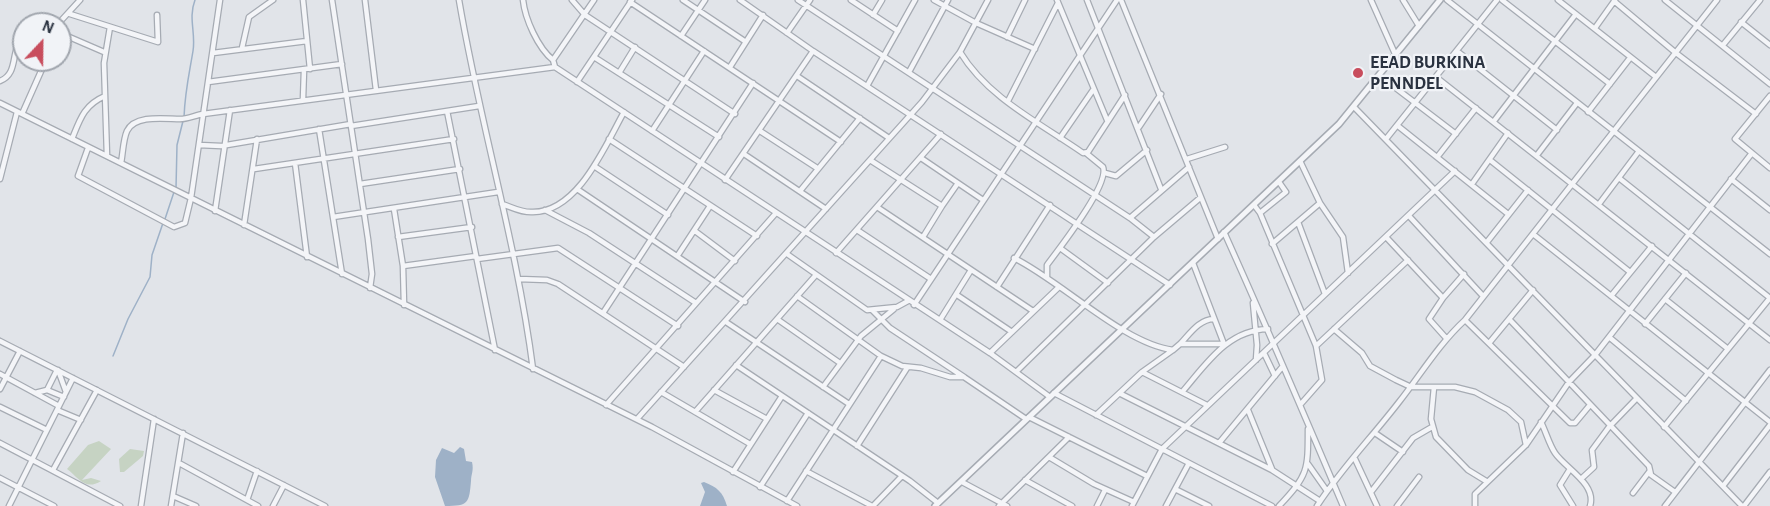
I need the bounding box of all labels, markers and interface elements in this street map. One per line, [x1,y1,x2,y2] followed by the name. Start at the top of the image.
[12,12,72,72] north arrow
[40,18,56,37] text: N
[1370,52,1485,94] place label: EEAD BURKINA PENNDEL
[1351,66,1365,80] marker: EEAD BURKINA PENNDEL

